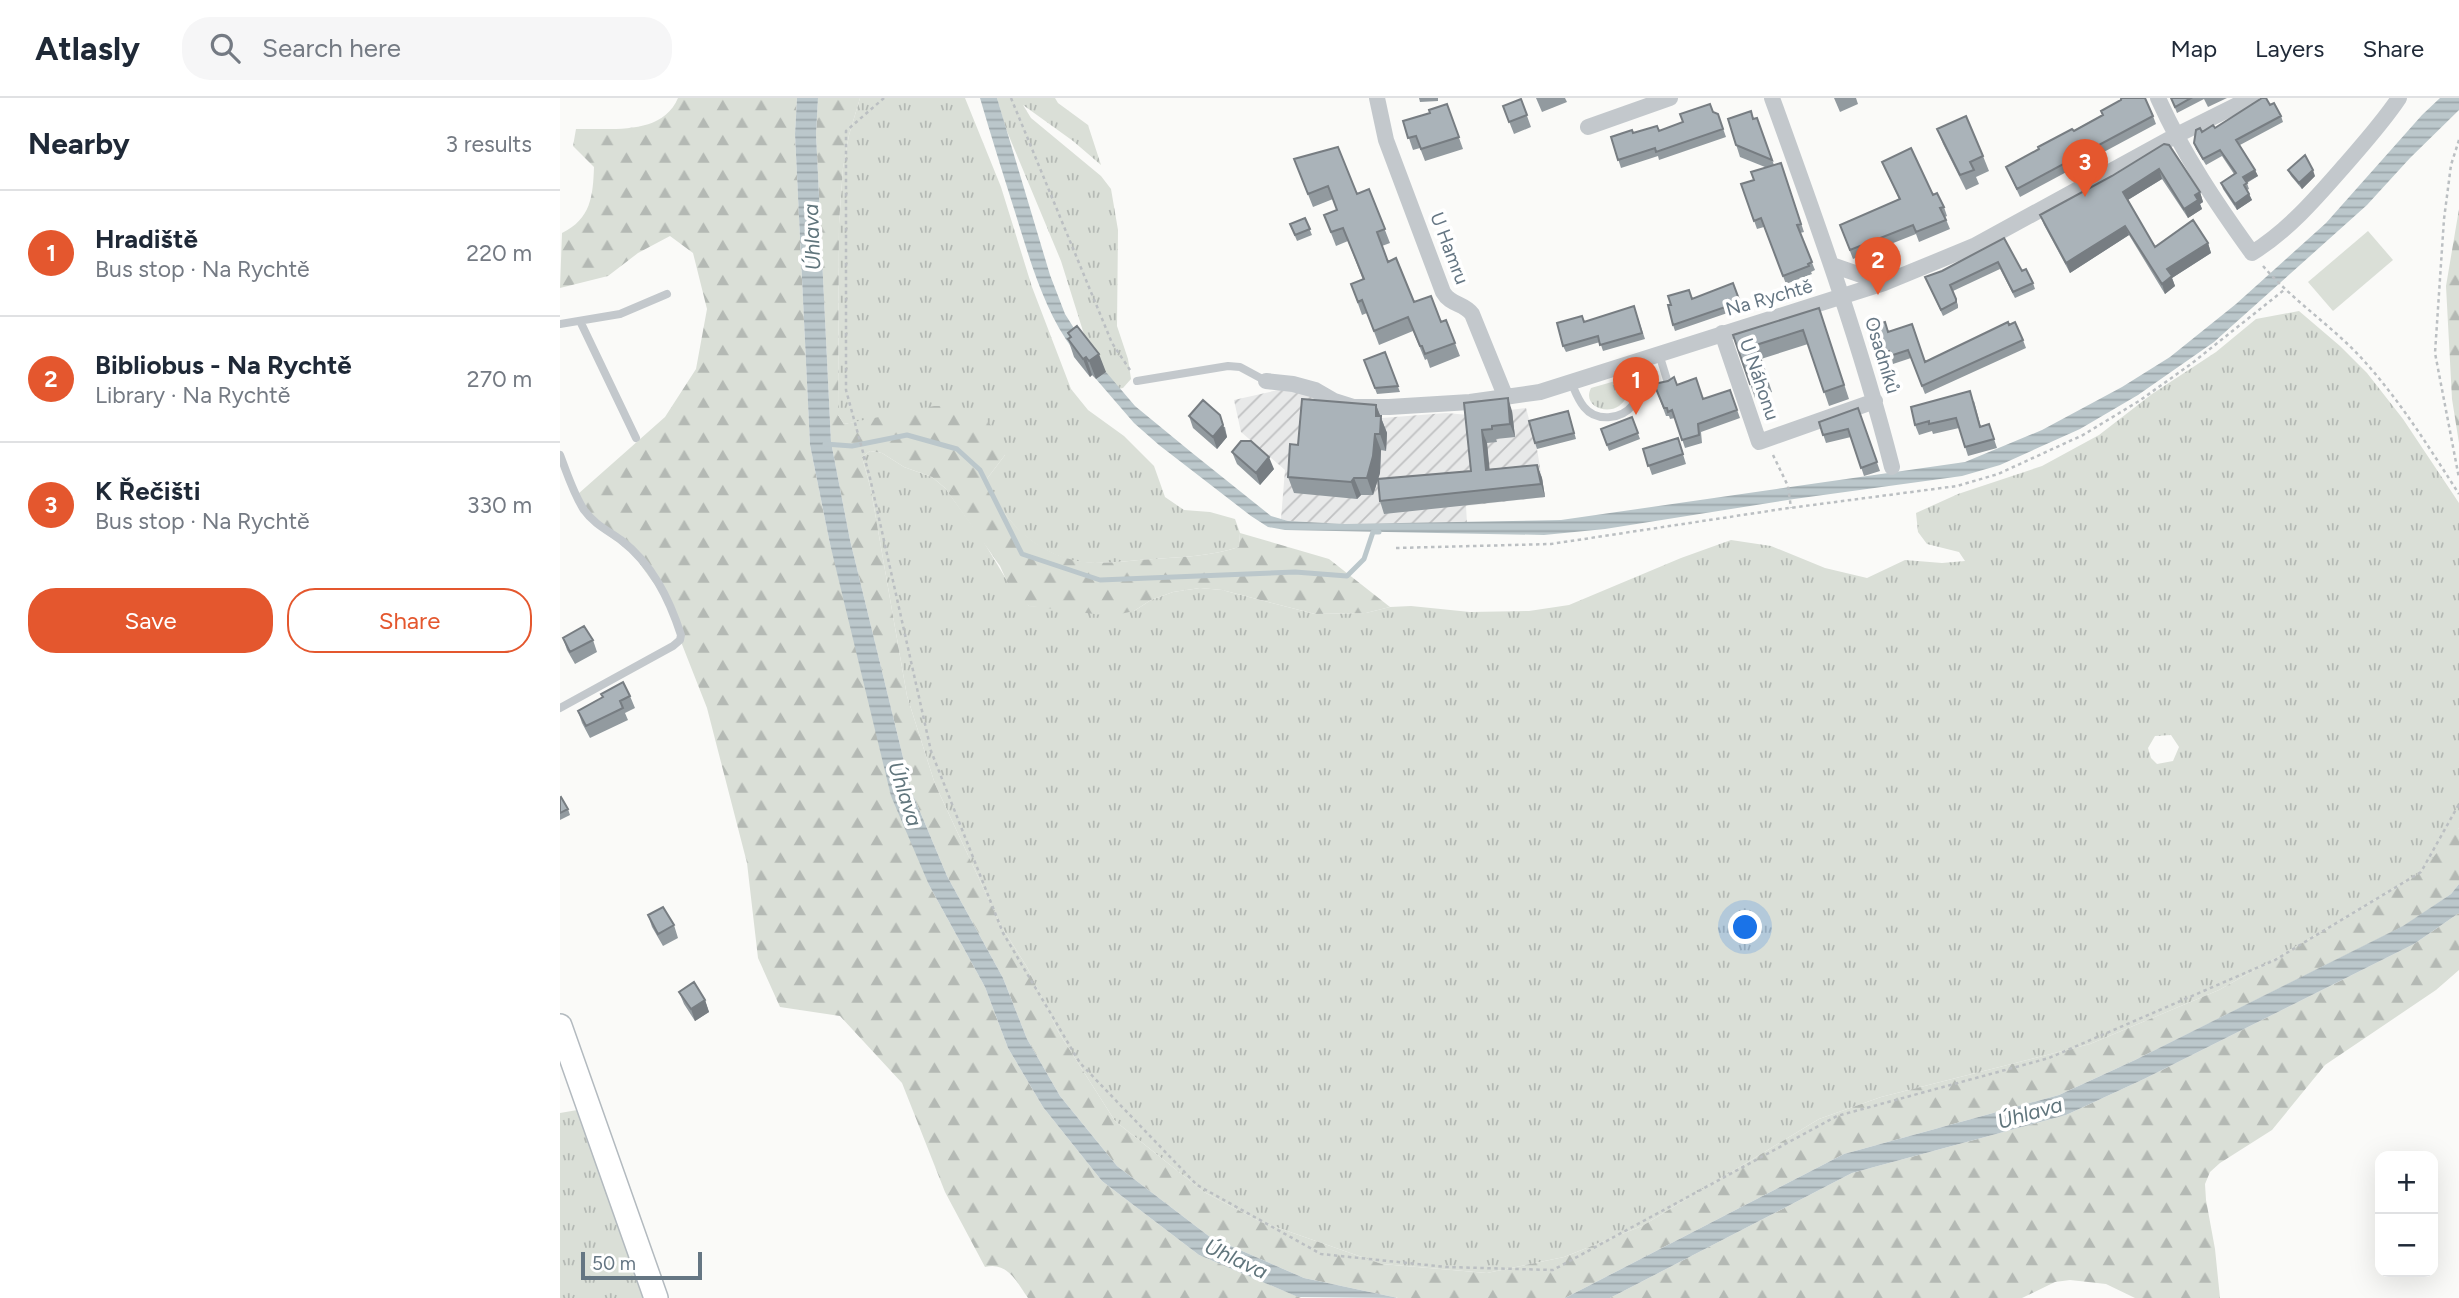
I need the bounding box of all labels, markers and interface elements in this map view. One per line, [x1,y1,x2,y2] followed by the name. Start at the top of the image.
[182,17,672,80] search box
[35,29,140,68] text: Atlasly
[206,29,244,67] icon: search
[262,32,401,64] text: Search here
[2170,34,2217,63] text: Map
[2255,34,2324,63] text: Layers
[2362,34,2424,63] text: Share
[28,125,130,162] text: Nearby
[445,130,532,158] text: 3 results
[2062,139,2108,197] pin: 3
[798,203,825,271] water label: Úhlava
[1425,209,1474,287] street label: U Hamru
[95,223,198,255] text: Hradiště
[1855,237,1901,295] pin: 2
[46,239,56,267] text: 1
[466,239,532,267] text: 220 m
[95,255,310,283] text: Bus stop · Na Rychtě
[1723,274,1815,321] street label: Na Rychtě
[1860,314,1905,396] street label: Osadníků
[1735,335,1784,423] street label: U Náhonu
[95,349,352,381] text: Bibliobus - Na Rychtě
[1613,357,1659,415] pin: 1
[44,365,58,393] text: 2
[467,365,532,393] text: 270 m
[95,381,290,409] text: Library · Na Rychtě
[95,475,200,507] text: K Řečišti
[45,491,57,519] text: 3
[467,491,532,519] text: 330 m
[95,507,310,535] text: Bus stop · Na Rychtě
[28,588,273,653] button: Save
[287,588,532,653] button: Share
[883,758,928,829] water label: Úhlava
[1728,910,1762,944] your location
[1994,1091,2065,1134] water label: Úhlava
[2375,1151,2438,1277] map controls
[2375,1151,2438,1214] button: +
[2375,1214,2438,1277] button: −
[1201,1233,1272,1284] water label: Úhlava
[581,1249,702,1281] scale bar
[592,1252,636,1275] text: 50 m

